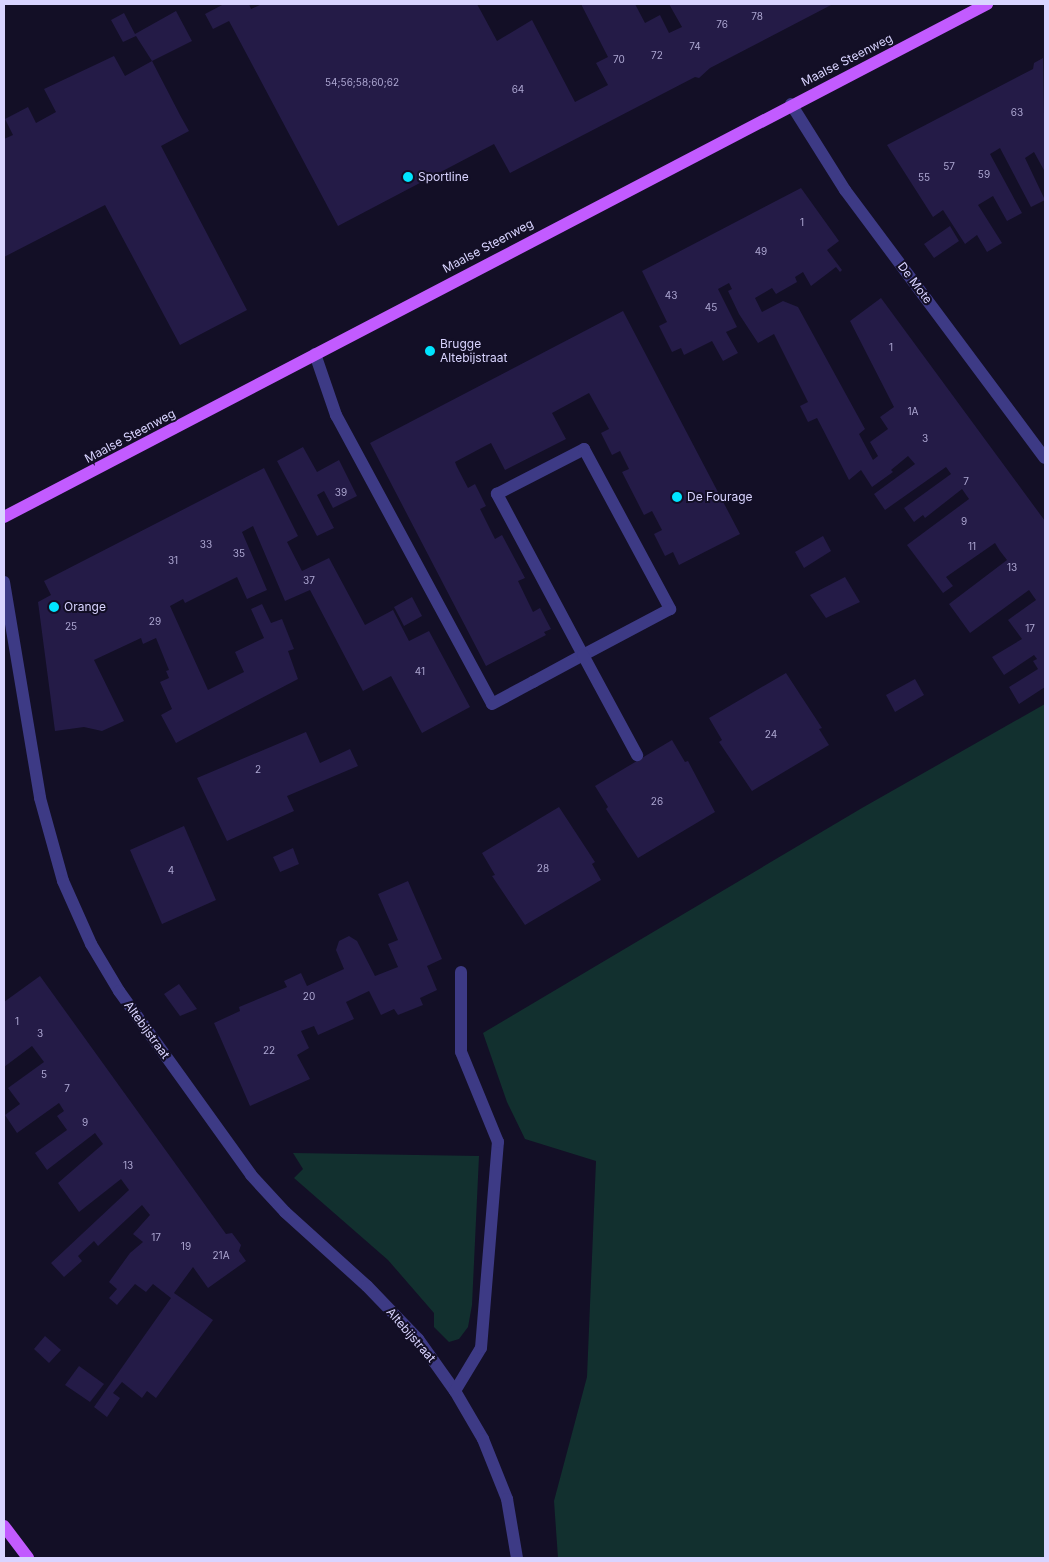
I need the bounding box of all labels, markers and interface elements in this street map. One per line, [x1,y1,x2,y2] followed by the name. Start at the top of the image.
[751,11,763,23] house number: 78
[716,19,728,31] house number: 76
[799,31,895,89] street label: Maalse Steenweg
[689,41,701,53] house number: 74
[651,50,663,62] house number: 72
[613,54,625,66] house number: 70
[325,77,399,89] house number: 54;56;58;60;62
[512,84,524,96] house number: 64
[1011,107,1023,119] house number: 63
[943,161,955,173] house number: 57
[978,169,990,181] house number: 59
[418,170,469,184] place label: Sportline
[402,171,414,183] marker: Sportline
[918,172,930,184] house number: 55
[440,216,536,276] street label: Maalse Steenweg
[800,217,804,229] house number: 1
[755,246,767,258] house number: 49
[895,260,935,306] street label: De Mote
[665,290,677,302] house number: 43
[705,302,717,314] house number: 45
[440,337,508,365] place label: Brugge Altebijstraat
[889,342,893,354] house number: 1
[424,345,436,357] marker: Brugge Altebijstraat
[82,406,178,466] street label: Maalse Steenweg
[908,406,918,418] house number: 1A
[922,433,928,445] house number: 3
[963,476,969,488] house number: 7
[335,487,347,499] house number: 39
[687,490,753,504] place label: De Fourage
[671,491,683,503] marker: De Fourage
[961,516,967,528] house number: 9
[200,539,212,551] house number: 33
[968,541,976,553] house number: 11
[233,548,245,560] house number: 35
[168,555,178,567] house number: 31
[1007,562,1017,574] house number: 13
[303,575,315,587] house number: 37
[64,600,106,614] place label: Orange
[48,601,60,613] marker: Orange
[149,616,161,628] house number: 29
[65,621,77,633] house number: 25
[1025,623,1035,635] house number: 17
[415,666,425,678] house number: 41
[765,729,777,741] house number: 24
[255,764,261,776] house number: 2
[651,796,663,808] house number: 26
[537,863,549,875] house number: 28
[168,865,174,877] house number: 4
[303,991,315,1003] house number: 20
[121,998,173,1062] street label: Altebijstraat
[15,1016,19,1028] house number: 1
[37,1028,43,1040] house number: 3
[263,1045,275,1057] house number: 22
[41,1069,47,1081] house number: 5
[64,1083,70,1095] house number: 7
[82,1117,88,1129] house number: 9
[123,1160,133,1172] house number: 13
[151,1232,161,1244] house number: 17
[181,1241,191,1253] house number: 19
[212,1250,230,1262] house number: 21A
[383,1305,439,1365] street label: Altebijstraat

